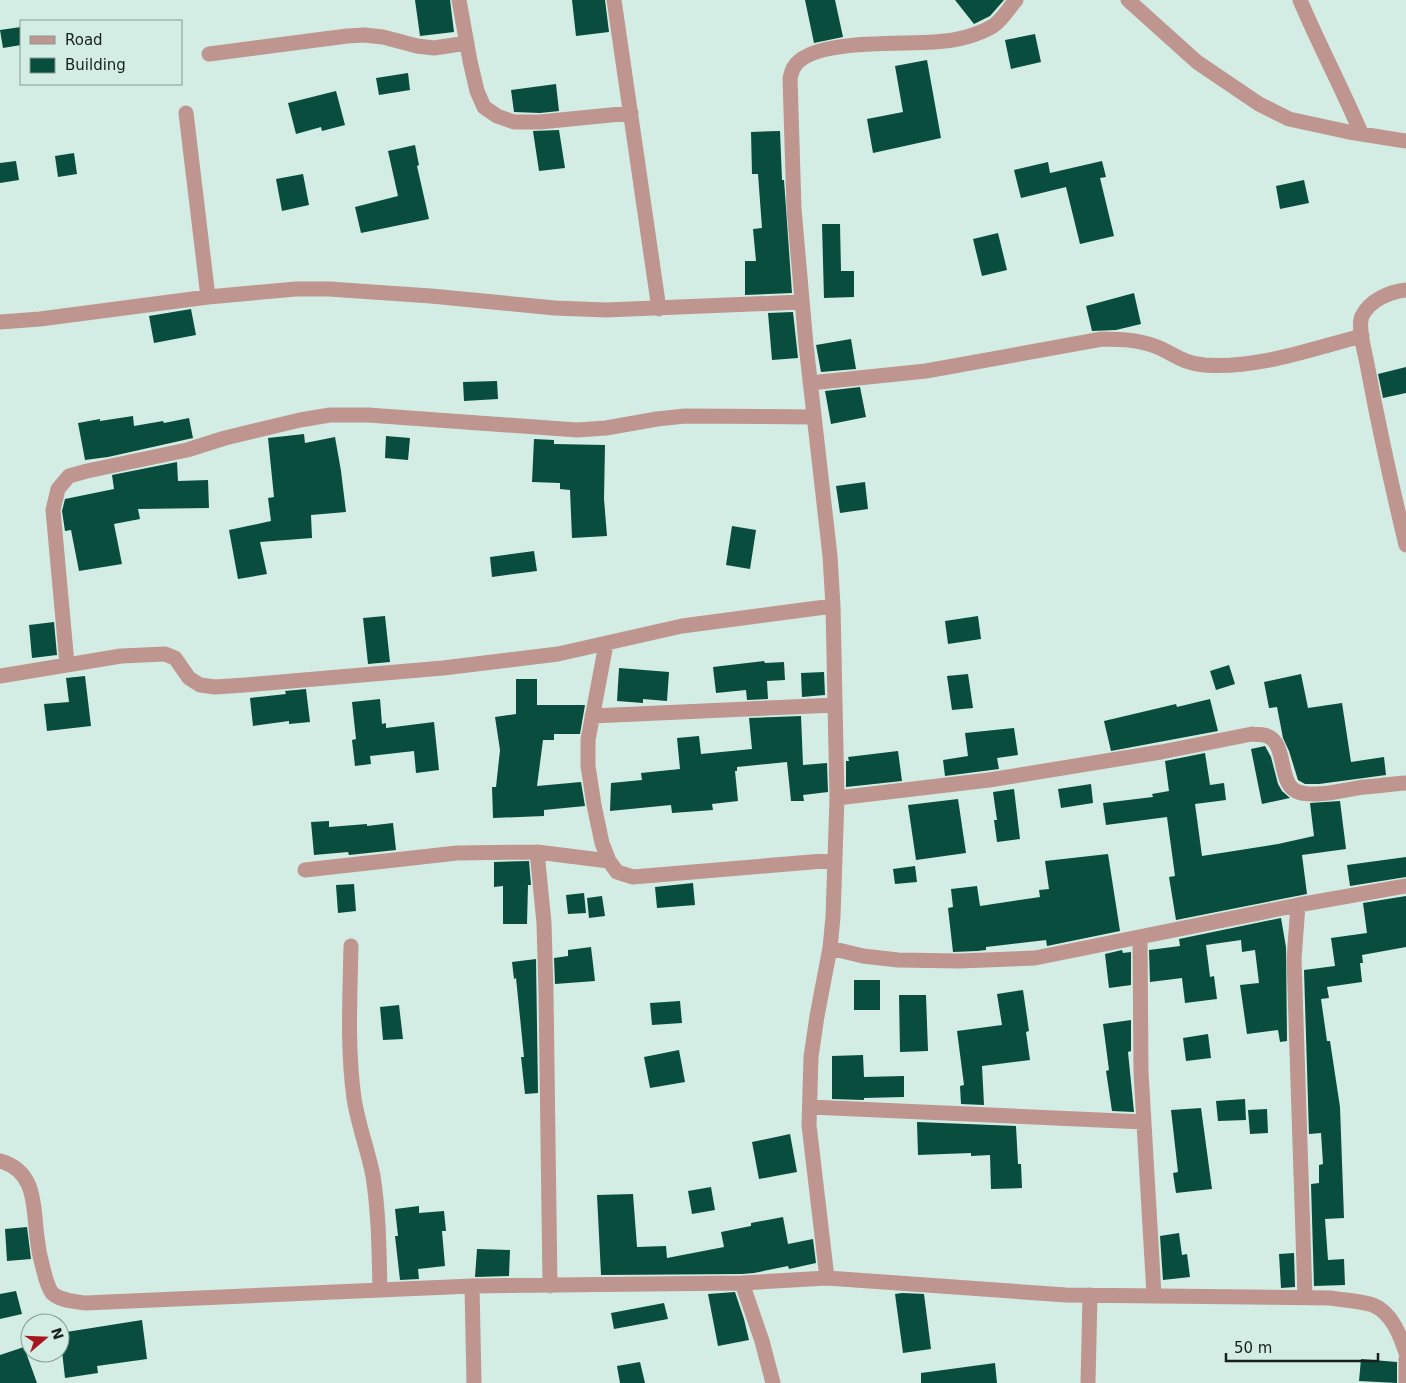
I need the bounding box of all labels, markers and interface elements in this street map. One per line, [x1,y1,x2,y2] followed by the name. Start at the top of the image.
[20,20,182,85] legend
[65,31,103,49] text: Road
[65,56,126,74] text: Building
[20,1313,70,1363] north arrow
[48,1326,67,1342] text: N
[1226,1330,1378,1362] scale bar
[1234,1339,1272,1357] text: 50 m

